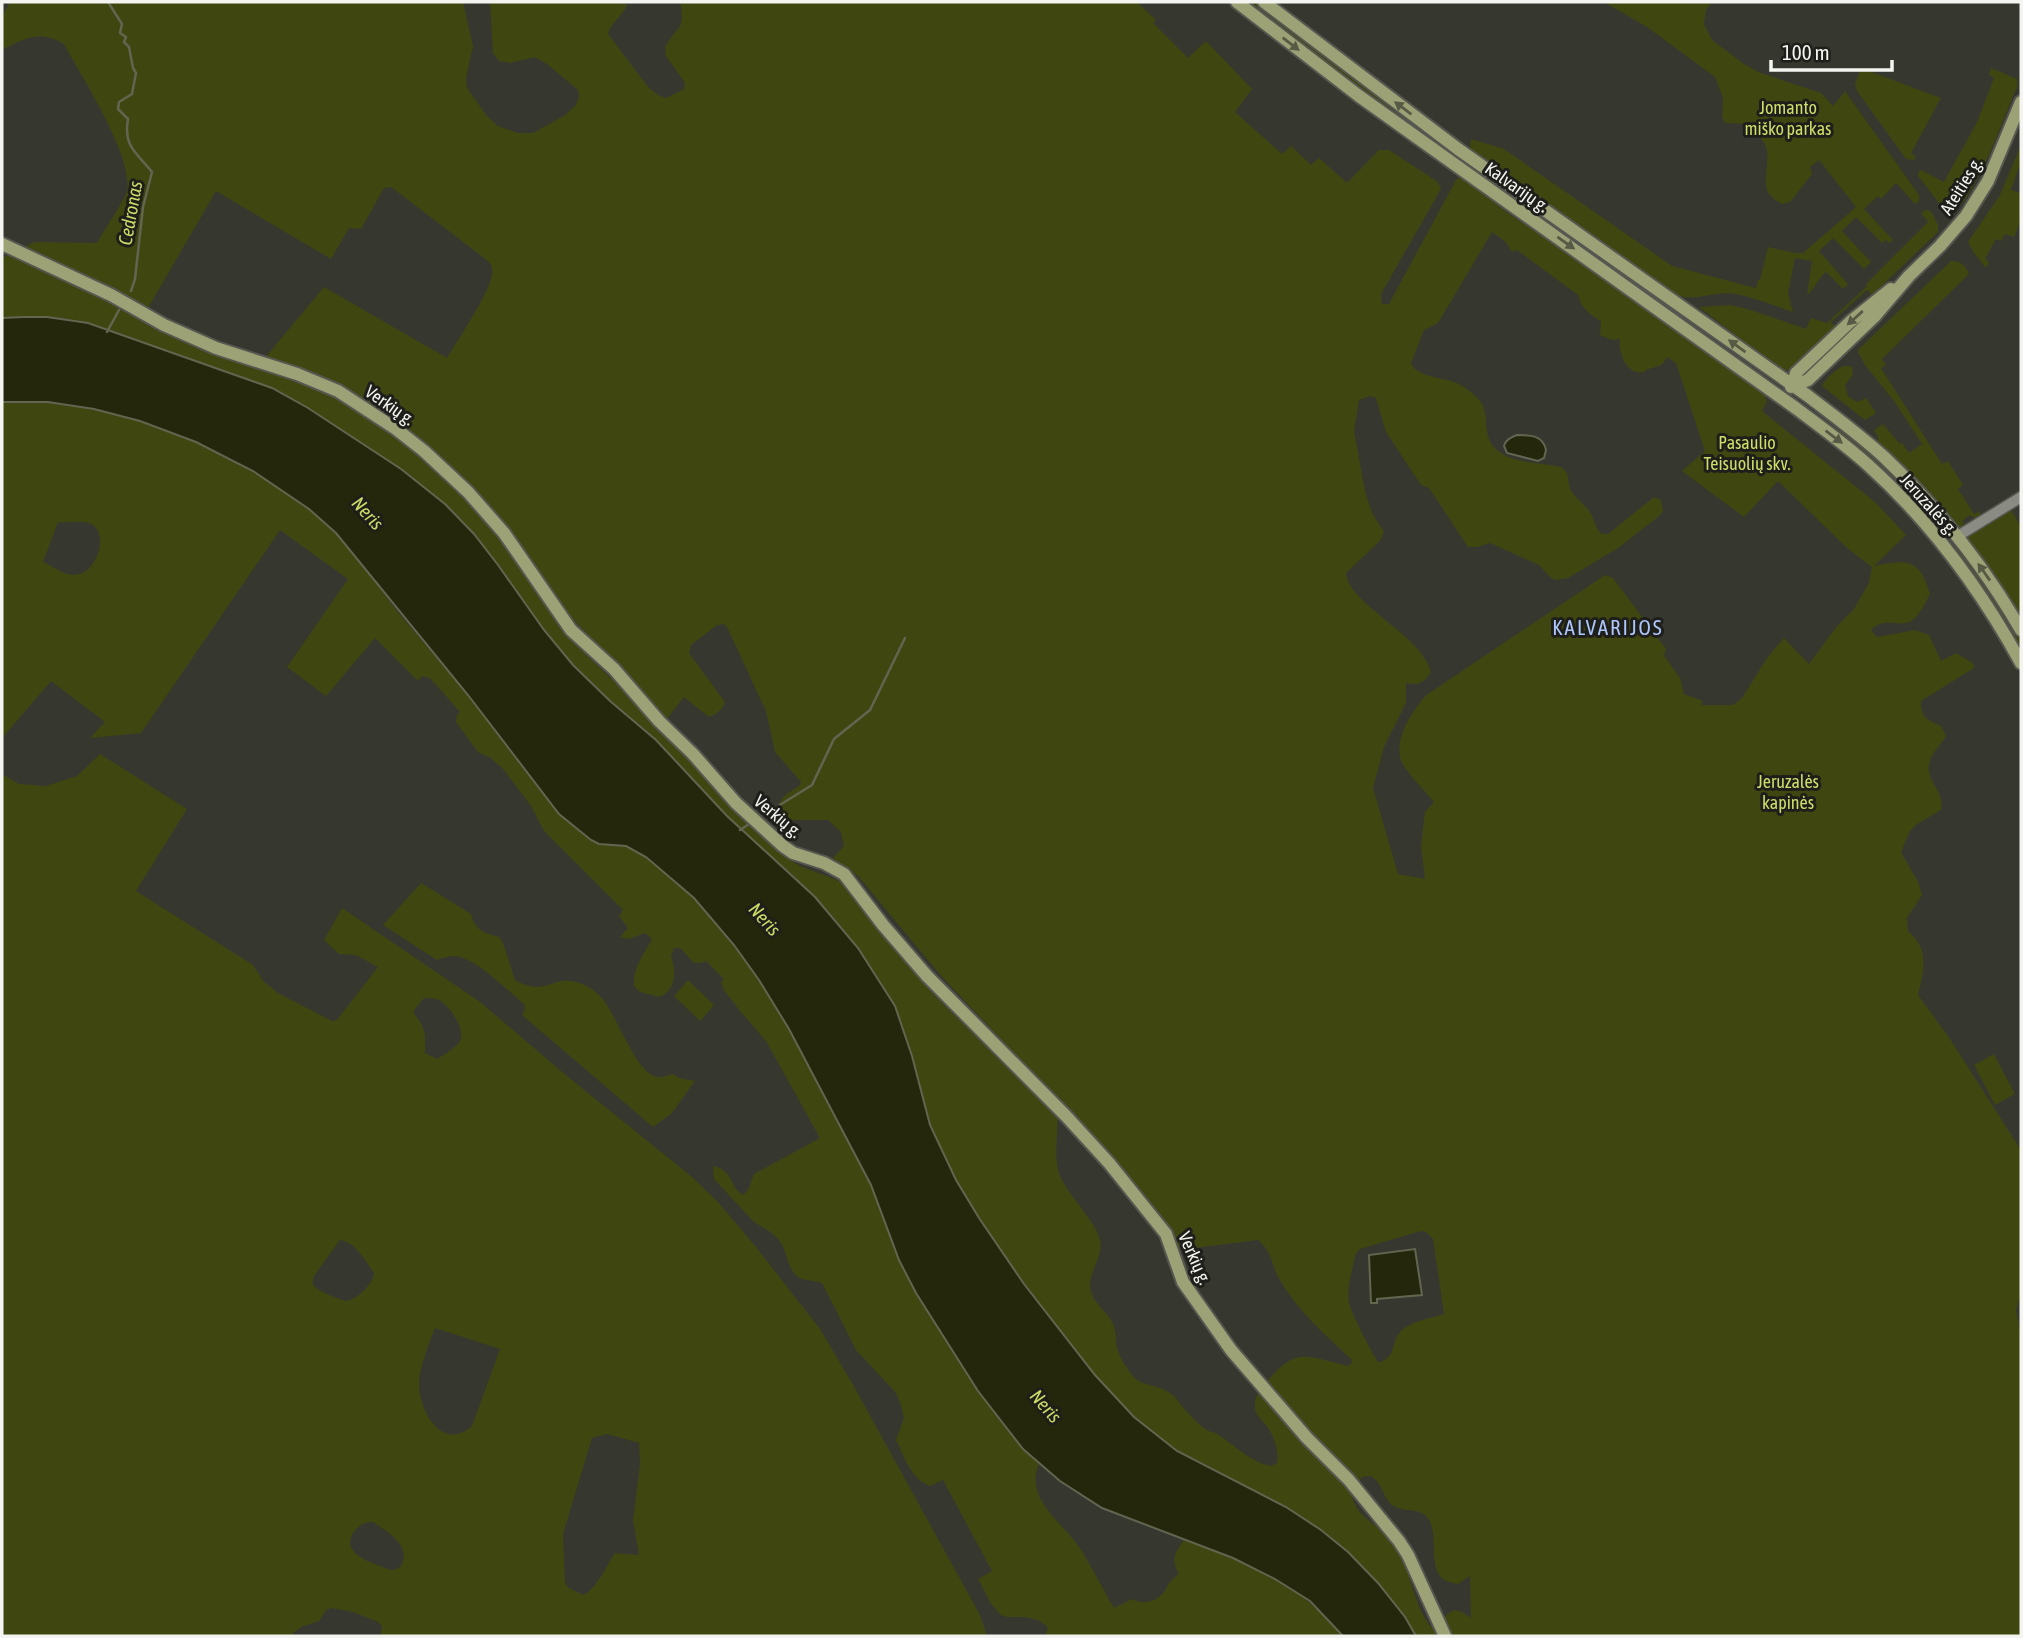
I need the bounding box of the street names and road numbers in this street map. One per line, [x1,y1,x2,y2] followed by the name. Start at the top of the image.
[1935,154,1987,218] street label: Ateities g.
[1481,158,1553,216] street label: Kalvarijų g.
[361,381,419,429] street label: Verkių g.
[1896,469,1962,539] street label: Jeruzalės g.
[750,790,806,842] street label: Verkių g.
[1174,1228,1216,1288] street label: Verkių g.

